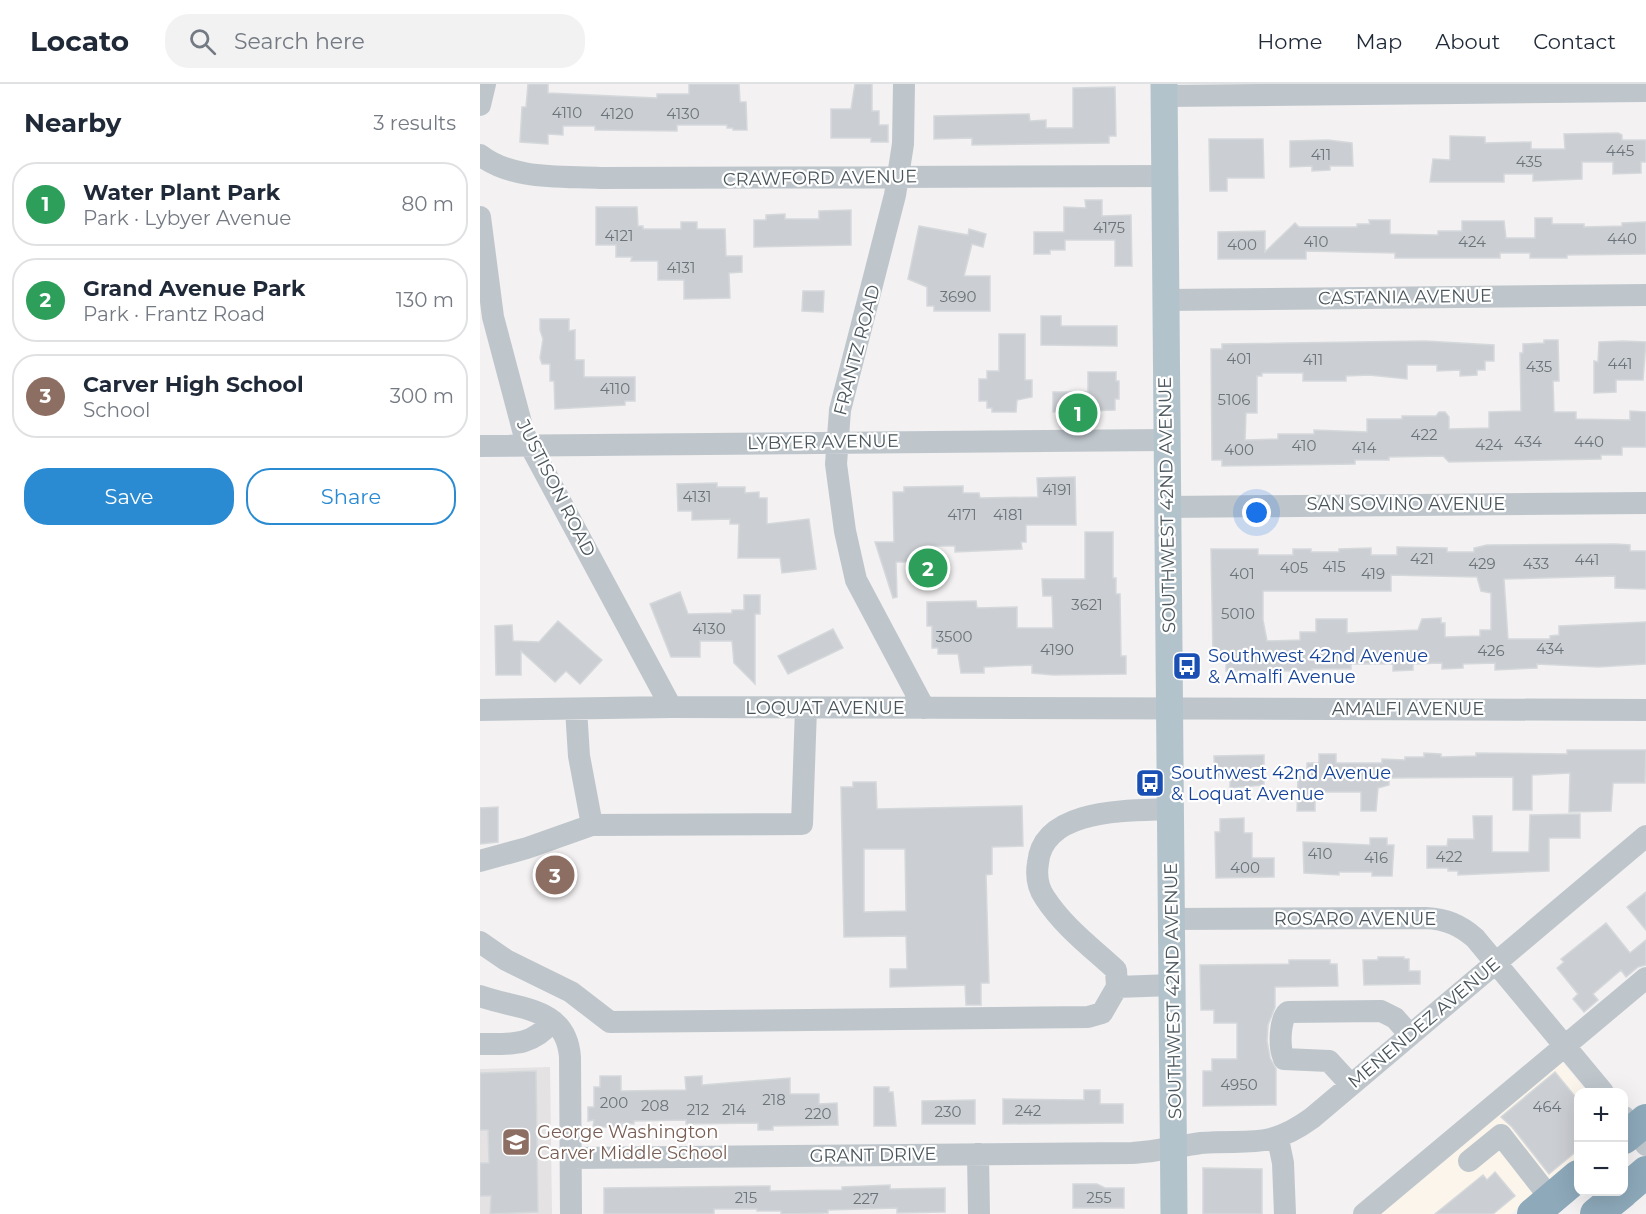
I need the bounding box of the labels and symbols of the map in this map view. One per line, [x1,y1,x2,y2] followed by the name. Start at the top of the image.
[552,103,582,122] house number: 4110
[600,104,634,123] house number: 4120
[666,104,700,123] house number: 4130
[1606,141,1634,160] house number: 445
[1311,145,1331,164] house number: 411
[1516,152,1542,171] house number: 435
[723,165,917,191] street label: CRAWFORD AVENUE
[1093,218,1125,237] house number: 4175
[605,226,633,245] house number: 4121
[1607,229,1637,248] house number: 440
[1304,232,1329,251] house number: 410
[1458,232,1486,251] house number: 424
[1227,235,1257,254] house number: 400
[667,258,695,277] house number: 4131
[829,282,885,418] street label: FRANTZ ROAD
[1318,284,1492,310] street label: CASTANIA AVENUE
[940,287,976,306] house number: 3690
[1226,349,1252,368] house number: 401
[1303,350,1323,369] house number: 411
[1608,354,1632,373] house number: 441
[1526,357,1552,376] house number: 435
[1154,377,1180,633] street label: SOUTHWEST 42ND AVENUE
[600,379,630,398] house number: 4110
[1058,390,1098,436] pin: 1
[1218,390,1250,409] house number: 5106
[511,415,600,560] street label: JUSTISON ROAD
[1411,425,1437,444] house number: 422
[747,430,899,454] street label: LYBYER AVENUE
[1514,432,1542,451] house number: 434
[1574,432,1604,451] house number: 440
[1475,435,1503,454] house number: 424
[1292,436,1317,455] house number: 410
[1352,438,1377,457] house number: 414
[1224,440,1254,459] house number: 400
[1042,480,1072,499] house number: 4191
[683,487,711,506] house number: 4131
[1307,493,1505,515] street label: SAN SOVINO AVENUE
[1242,498,1271,527] your location
[947,505,977,524] house number: 4171
[993,505,1023,524] house number: 4181
[908,546,948,590] pin: 2
[1410,549,1434,568] house number: 421
[1575,550,1599,569] house number: 441
[1468,554,1496,573] house number: 429
[1523,554,1549,573] house number: 433
[1322,557,1346,576] house number: 415
[1280,558,1308,577] house number: 405
[1229,564,1255,583] house number: 401
[1361,564,1385,583] house number: 419
[1071,595,1103,614] house number: 3621
[1221,604,1255,623] house number: 5010
[692,619,726,638] house number: 4130
[936,627,972,646] house number: 3500
[1536,639,1564,658] house number: 434
[1040,640,1074,659] house number: 4190
[1477,641,1505,660] house number: 426
[1208,645,1428,688] place label: Southwest 42nd Avenue & Amalfi Avenue
[1171,650,1203,682] bus stop icon: Southwest 42nd Avenue & Amalfi Avenue
[745,697,905,719] street label: LOQUAT AVENUE
[1332,698,1484,720] street label: AMALFI AVENUE
[1171,762,1391,805] place label: Southwest 42nd Avenue & Loquat Avenue
[1134,767,1166,799] bus stop icon: Southwest 42nd Avenue & Loquat Avenue
[1308,844,1333,863] house number: 410
[1436,847,1462,866] house number: 422
[1364,848,1388,867] house number: 416
[536,852,574,898] pin: 3
[1230,858,1260,877] house number: 400
[1160,863,1186,1119] street label: SOUTHWEST 42ND AVENUE
[1274,908,1436,930] street label: ROSARO AVENUE
[1344,953,1504,1093] street label: MENENDEZ AVENUE
[1220,1075,1258,1094] house number: 4950
[762,1090,786,1109] house number: 218
[600,1093,628,1112] house number: 200
[641,1096,669,1115] house number: 208
[1533,1097,1562,1116] house number: 464
[687,1100,709,1119] house number: 212
[722,1100,746,1119] house number: 214
[1015,1101,1041,1120] house number: 242
[935,1102,962,1121] house number: 230
[805,1104,832,1123] house number: 220
[537,1121,728,1164] place label: George Washington Carver Middle School
[500,1126,532,1158] school or university icon: George Washington Carver Middle School
[809,1143,937,1167] street label: GRANT DRIVE
[735,1188,757,1207] house number: 215
[1086,1188,1112,1207] house number: 255
[853,1189,879,1208] house number: 227

